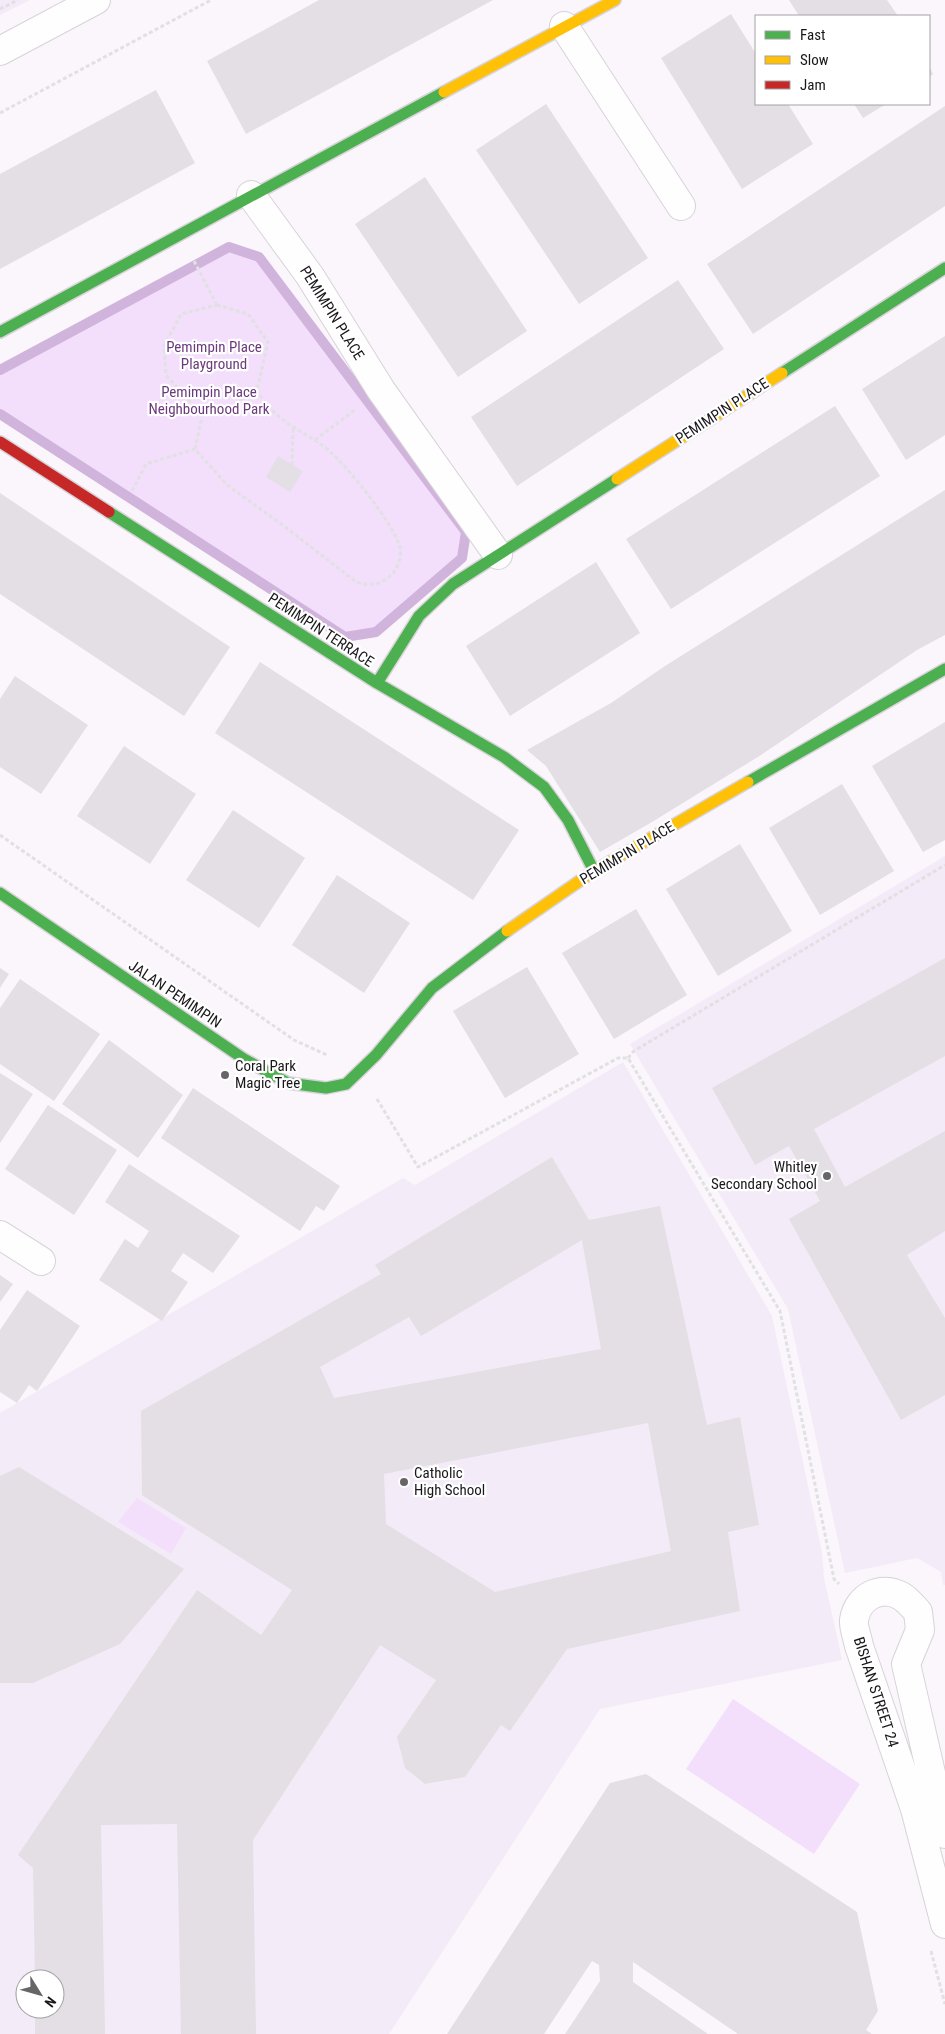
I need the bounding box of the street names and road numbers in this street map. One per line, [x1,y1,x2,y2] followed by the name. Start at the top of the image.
[296,263,368,363] street label: PEMIMPIN PLACE
[672,374,772,448] street label: PEMIMPIN PLACE
[265,589,377,671] street label: PEMIMPIN TERRACE
[576,818,678,888] street label: PEMIMPIN PLACE
[125,956,225,1032] street label: JALAN PEMIMPIN
[850,1635,902,1749] street label: BISHAN STREET 24

